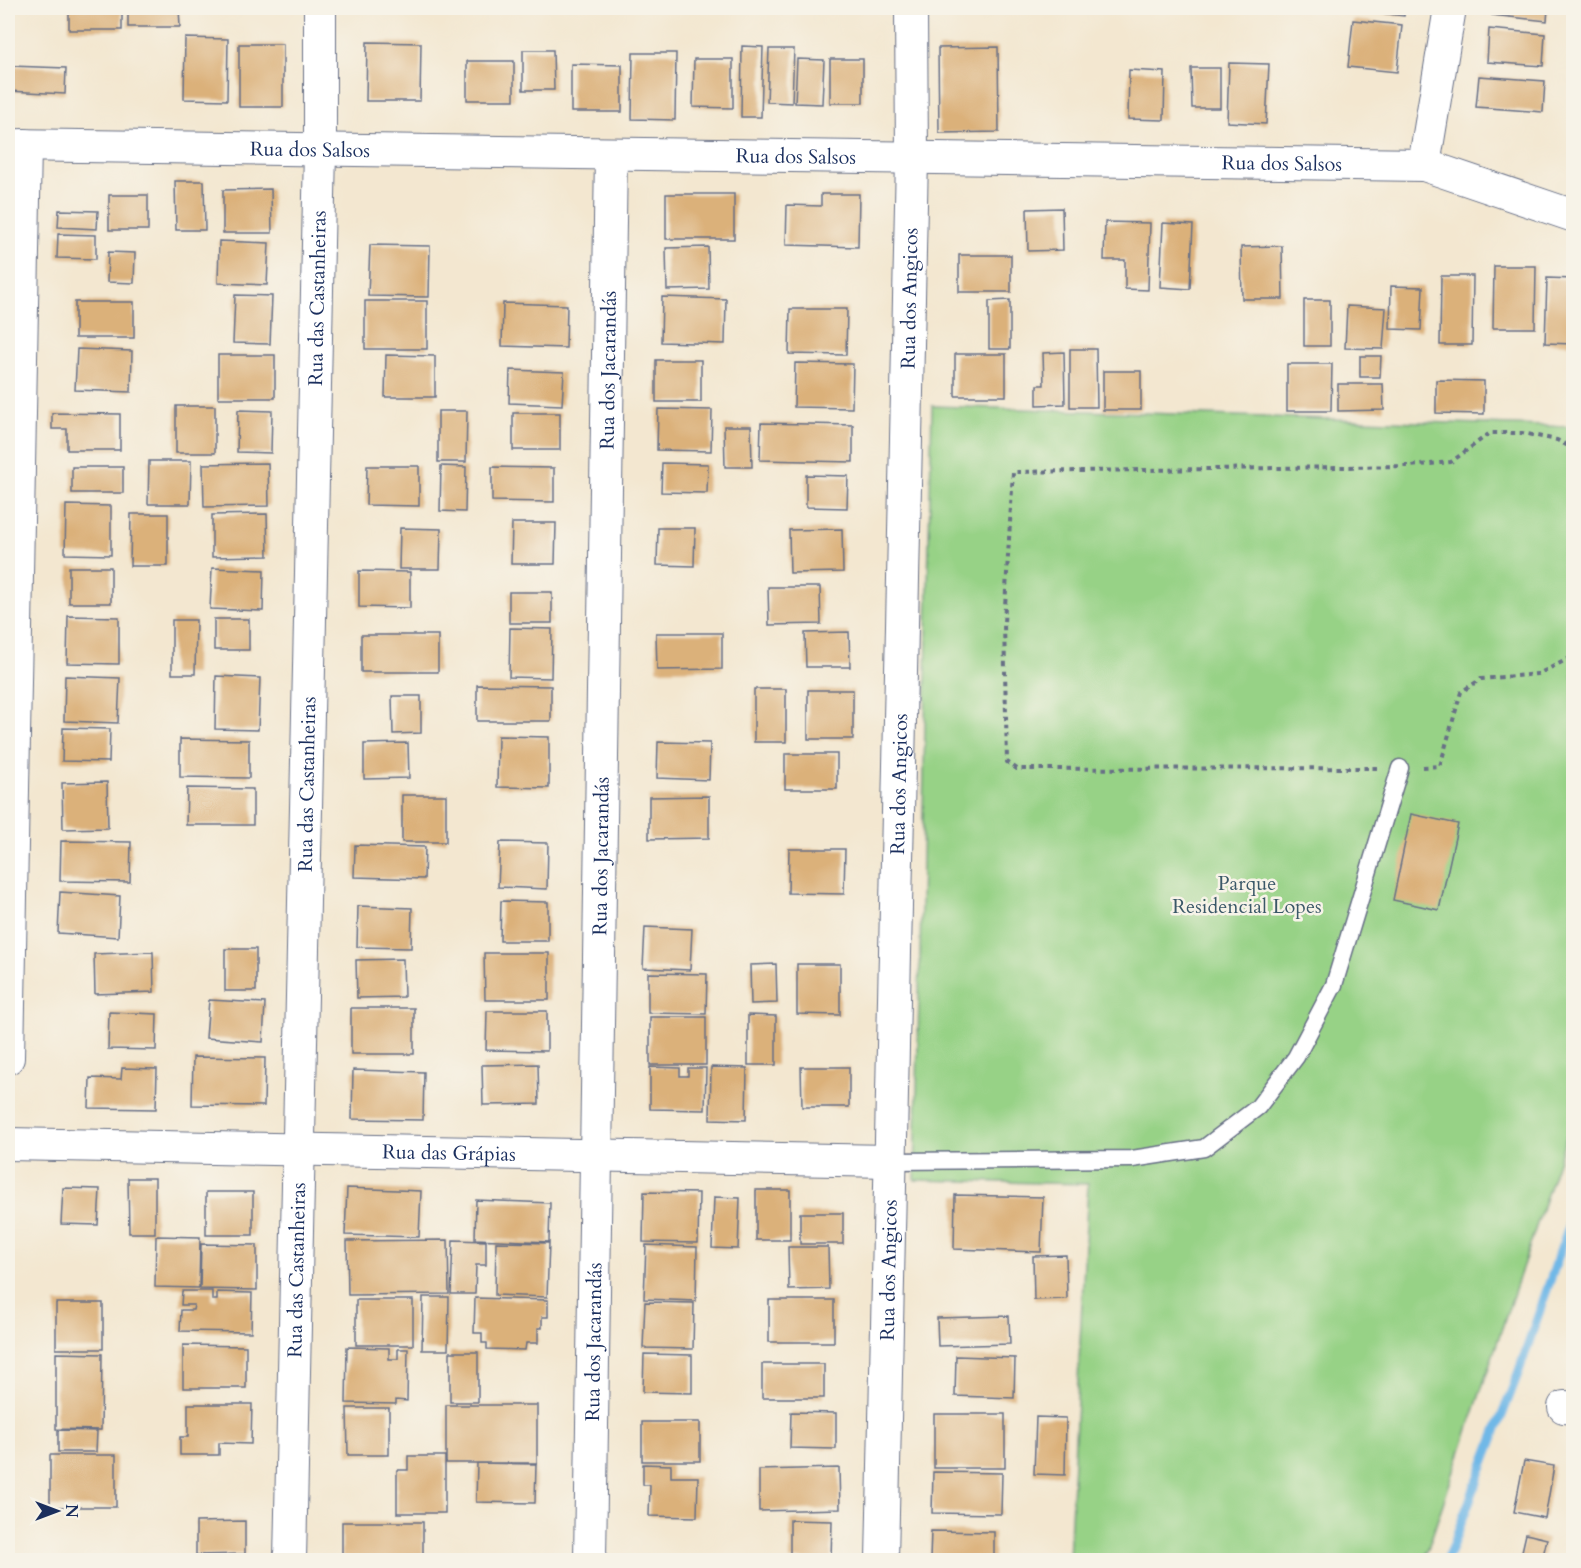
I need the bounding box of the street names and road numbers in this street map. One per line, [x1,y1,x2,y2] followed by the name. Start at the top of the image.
[250,135,370,164] street label: Rua dos Salsos
[736,142,856,171] street label: Rua dos Salsos
[1221,149,1342,178] street label: Rua dos Salsos
[302,210,333,386] street label: Rua das Castanheiras
[894,227,925,369] street label: Rua dos Angicos
[594,290,623,450] street label: Rua dos Jacarandás
[292,696,322,872] street label: Rua das Castanheiras
[884,713,914,855] street label: Rua dos Angicos
[586,776,616,936] street label: Rua dos Jacarandás
[382,1138,516,1168] street label: Rua das Grápias
[281,1182,312,1358] street label: Rua das Castanheiras
[874,1199,904,1341] street label: Rua dos Angicos
[579,1262,608,1422] street label: Rua dos Jacarandás

